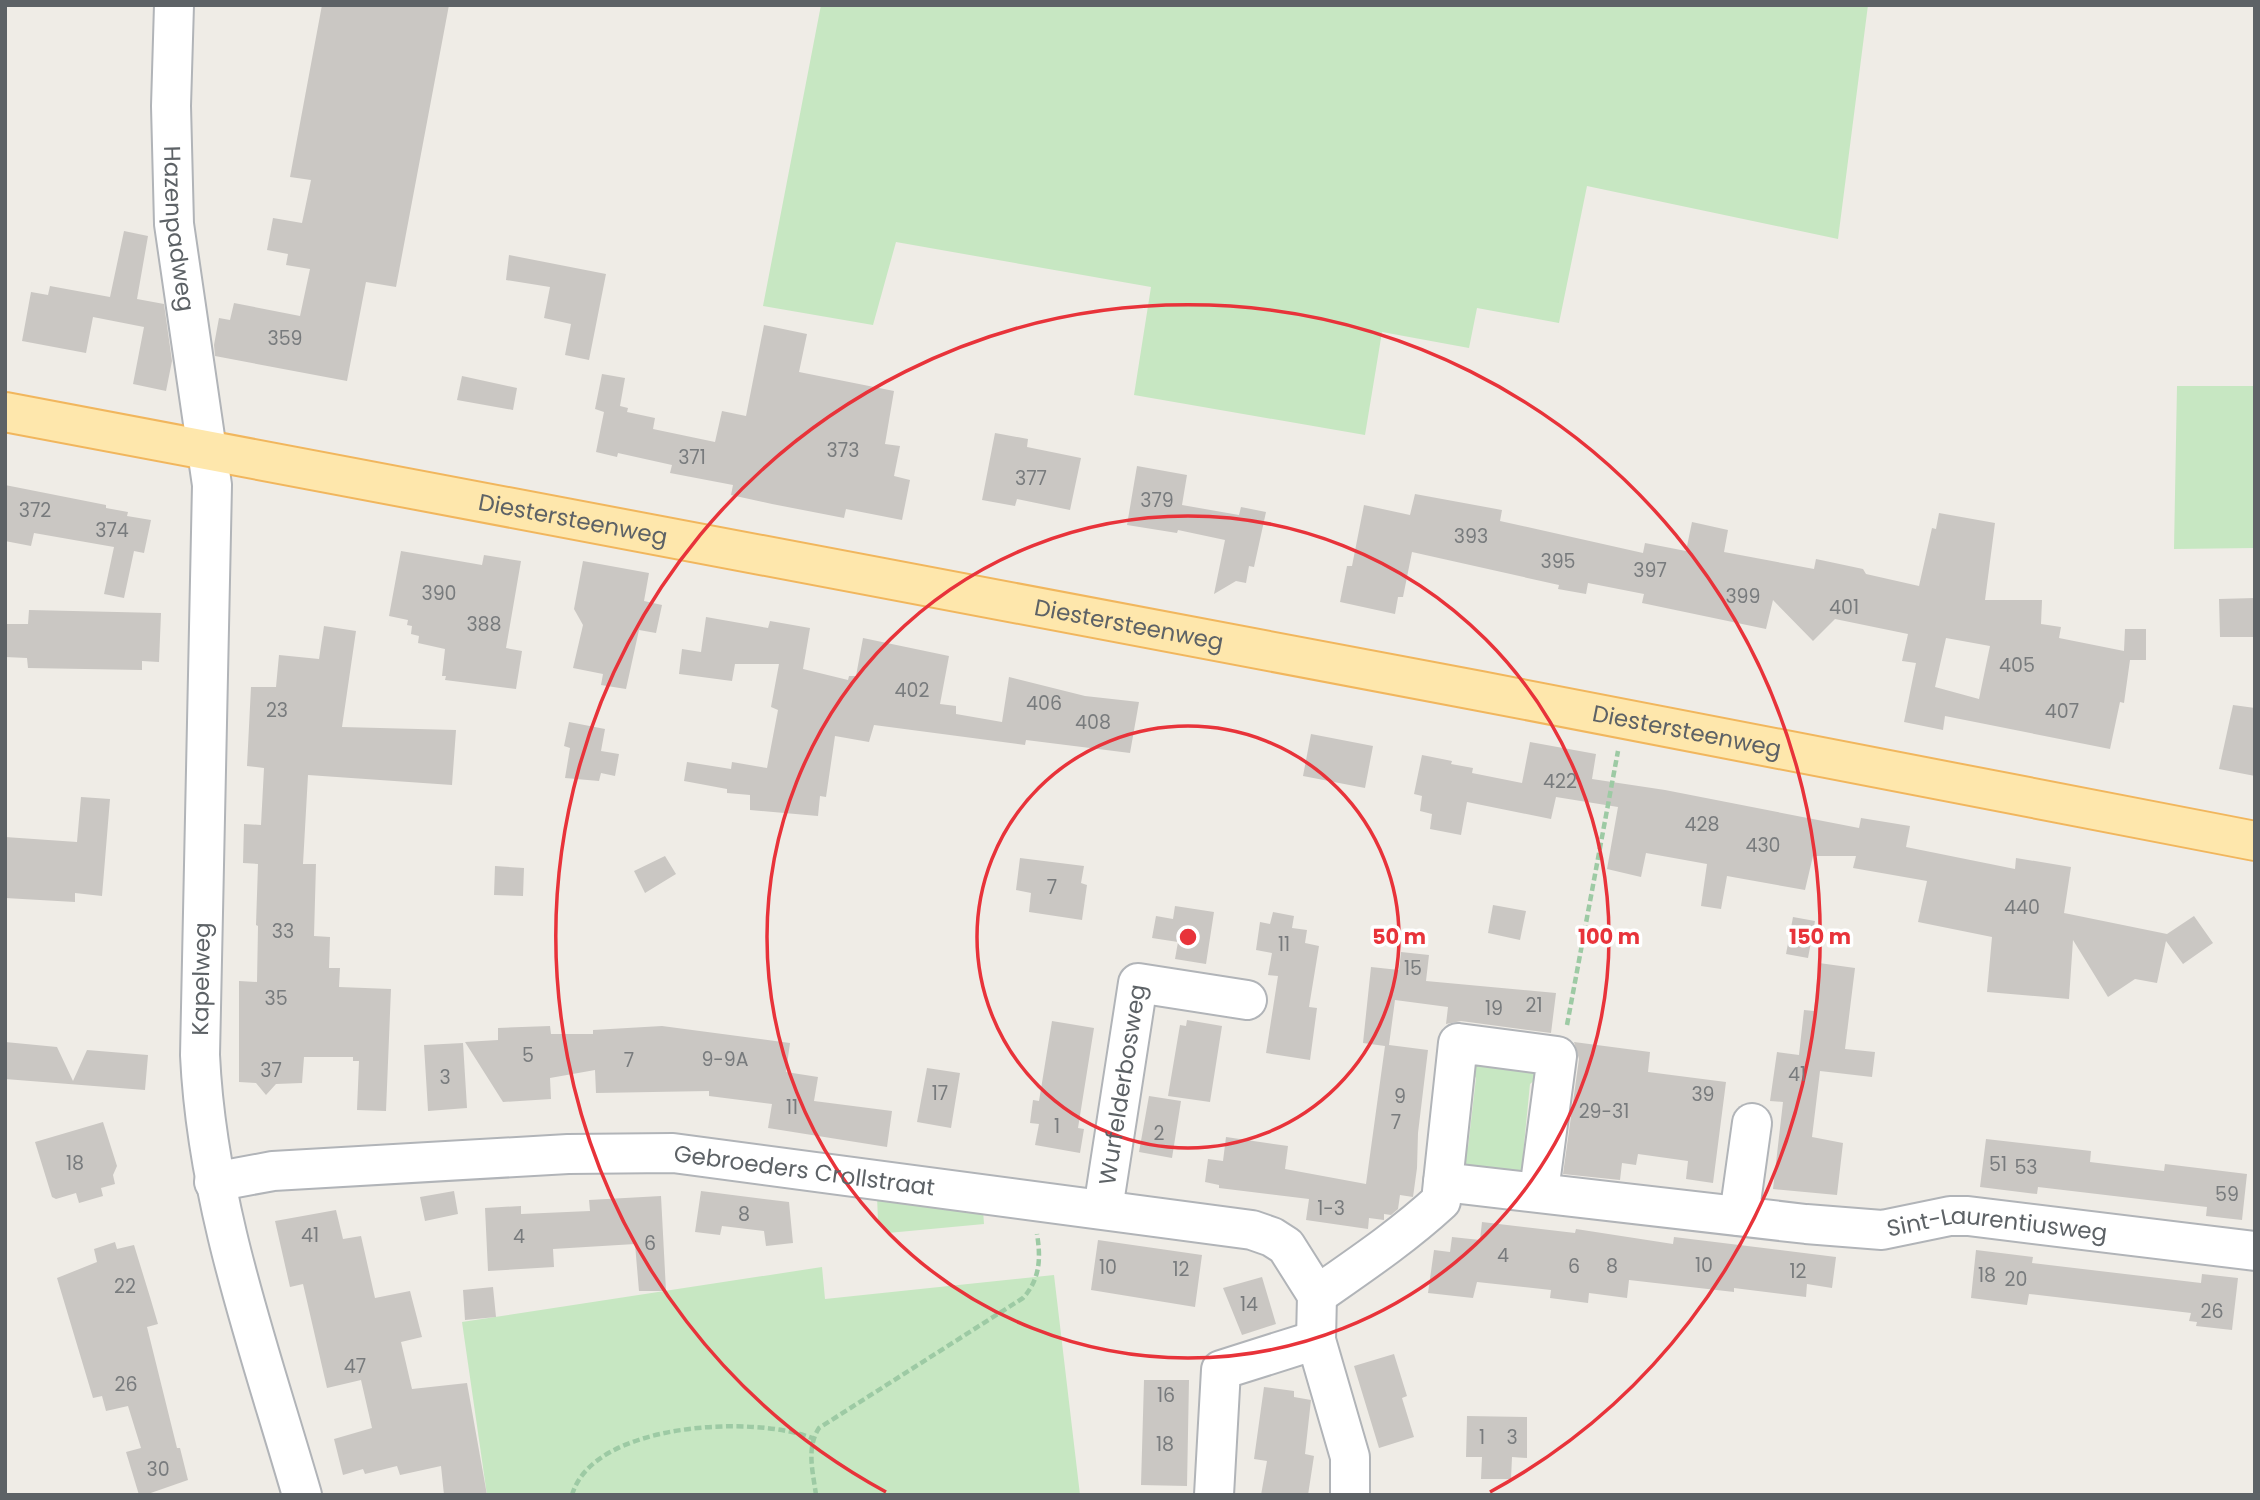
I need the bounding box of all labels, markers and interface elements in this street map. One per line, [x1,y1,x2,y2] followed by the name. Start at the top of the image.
[156,145,203,313] street label: Hazenpadweg
[267,325,303,352] house number: 359
[827,437,859,464] house number: 373
[678,444,706,471] house number: 371
[1015,465,1047,492] house number: 377
[476,486,670,553] street label: Diestersteenweg
[1140,487,1174,514] house number: 379
[19,497,51,524] house number: 372
[95,517,129,544] house number: 374
[1454,523,1488,550] house number: 393
[1540,548,1576,575] house number: 395
[1633,557,1667,584] house number: 397
[421,580,457,607] house number: 390
[1725,583,1761,610] house number: 399
[1032,591,1226,658] street label: Diestersteenweg
[1829,594,1859,621] house number: 401
[466,611,502,638] house number: 388
[1999,652,2035,679] house number: 405
[895,677,929,704] house number: 402
[1026,690,1062,717] house number: 406
[266,697,288,724] house number: 23
[1590,697,1784,765] street label: Diestersteenweg
[2045,698,2079,725] house number: 407
[1075,709,1111,736] house number: 408
[1543,768,1577,795] house number: 422
[1685,811,1719,838] house number: 428
[1745,832,1781,859] house number: 430
[1047,874,1057,901] house number: 7
[2004,894,2040,921] house number: 440
[272,918,294,945] house number: 33
[184,922,218,1036] street label: Kapelweg
[1372,922,1426,951] text: 50 m
[1578,922,1640,951] text: 100 m
[1789,922,1851,951] text: 150 m
[1176,925,1200,949] centre of rings
[1278,931,1290,958] house number: 11
[1404,955,1422,982] house number: 15
[1091,982,1154,1187] street label: Wurfelderbosweg
[264,985,288,1012] house number: 35
[1525,992,1543,1019] house number: 21
[1485,995,1503,1022] house number: 19
[522,1042,534,1069] house number: 5
[701,1046,749,1073] house number: 9-9A
[624,1047,634,1074] house number: 7
[260,1057,282,1084] house number: 37
[1788,1061,1806,1088] house number: 41
[439,1064,451,1091] house number: 3
[932,1080,948,1107] house number: 17
[1691,1081,1715,1108] house number: 39
[1394,1083,1406,1110] house number: 9
[786,1094,798,1121] house number: 11
[1579,1098,1629,1125] house number: 29-31
[1391,1109,1401,1136] house number: 7
[1054,1113,1060,1140] house number: 1
[1154,1120,1165,1147] house number: 2
[672,1137,937,1204] street label: Gebroeders Crollstraat
[66,1150,84,1177] house number: 18
[1989,1151,2007,1178] house number: 51
[2014,1154,2038,1181] house number: 53
[2215,1181,2239,1208] house number: 59
[1317,1195,1345,1222] house number: 1-3
[1884,1200,2109,1249] street label: Sint-Laurentiusweg
[738,1201,750,1228] house number: 8
[301,1222,319,1249] house number: 41
[513,1223,525,1250] house number: 4
[644,1230,656,1257] house number: 6
[1497,1242,1509,1269] house number: 4
[1695,1252,1713,1279] house number: 10
[1568,1253,1580,1280] house number: 6
[1606,1253,1618,1280] house number: 8
[1099,1254,1117,1281] house number: 10
[1172,1256,1190,1283] house number: 12
[1789,1258,1807,1285] house number: 12
[1978,1262,1996,1289] house number: 18
[2005,1266,2027,1293] house number: 20
[114,1273,136,1300] house number: 22
[1240,1291,1258,1318] house number: 14
[2201,1298,2224,1325] house number: 26
[344,1353,366,1380] house number: 47
[115,1371,138,1398] house number: 26
[1157,1382,1175,1409] house number: 16
[1479,1424,1485,1451] house number: 1
[1506,1424,1518,1451] house number: 3
[1156,1431,1174,1458] house number: 18
[146,1456,170,1483] house number: 30

